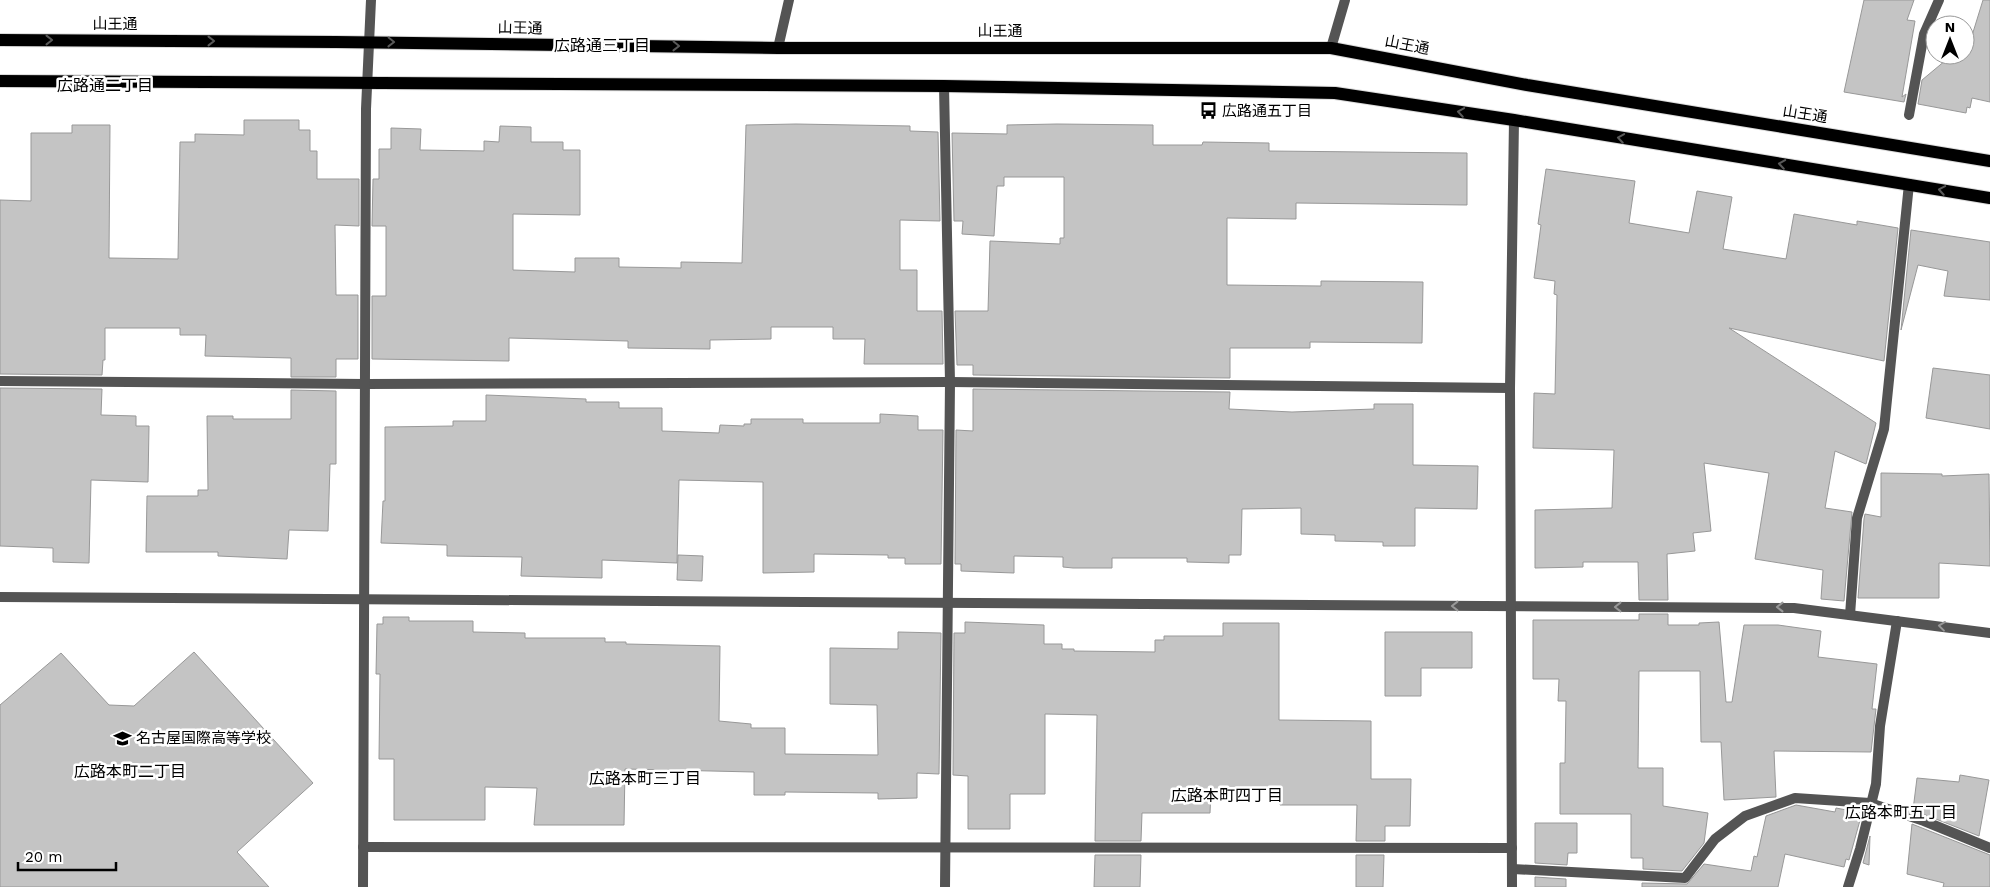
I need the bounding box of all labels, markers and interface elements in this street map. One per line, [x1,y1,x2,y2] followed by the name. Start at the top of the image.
[92,15,138,33] street label: 山王通
[1925,15,1975,65] north arrow
[497,19,543,37] street label: 山王通
[1945,19,1955,35] text: N
[977,22,1023,40] street label: 山王通
[1383,32,1431,58] street label: 山王通
[45,35,53,45] one-way arrow
[208,36,215,46] one-way arrow
[554,36,650,55] district label: 広路通三丁目
[387,37,395,48] one-way arrow
[672,41,680,51] one-way arrow
[57,76,153,95] district label: 広路通二丁目
[1198,101,1218,121] bus stop icon: 広路通五丁目
[1222,102,1312,120] place label: 広路通五丁目
[1781,102,1829,126] street label: 山王通
[1456,108,1465,118] one-way arrow
[1617,133,1626,143] one-way arrow
[1777,159,1786,169] one-way arrow
[1938,185,1946,195] one-way arrow
[1451,600,1459,611] one-way arrow
[1614,601,1622,612] one-way arrow
[1776,602,1784,613] one-way arrow
[1937,621,1945,632] one-way arrow
[112,728,132,748] school or university icon: 名古屋国際高等学校
[136,729,271,747] place label: 名古屋国際高等学校
[74,762,186,781] district label: 広路本町二丁目
[589,769,701,788] district label: 広路本町三丁目
[1171,786,1283,805] district label: 広路本町四丁目
[1845,803,1957,822] district label: 広路本町五丁目
[18,840,115,872] scale bar
[25,848,63,866] text: 20 m

